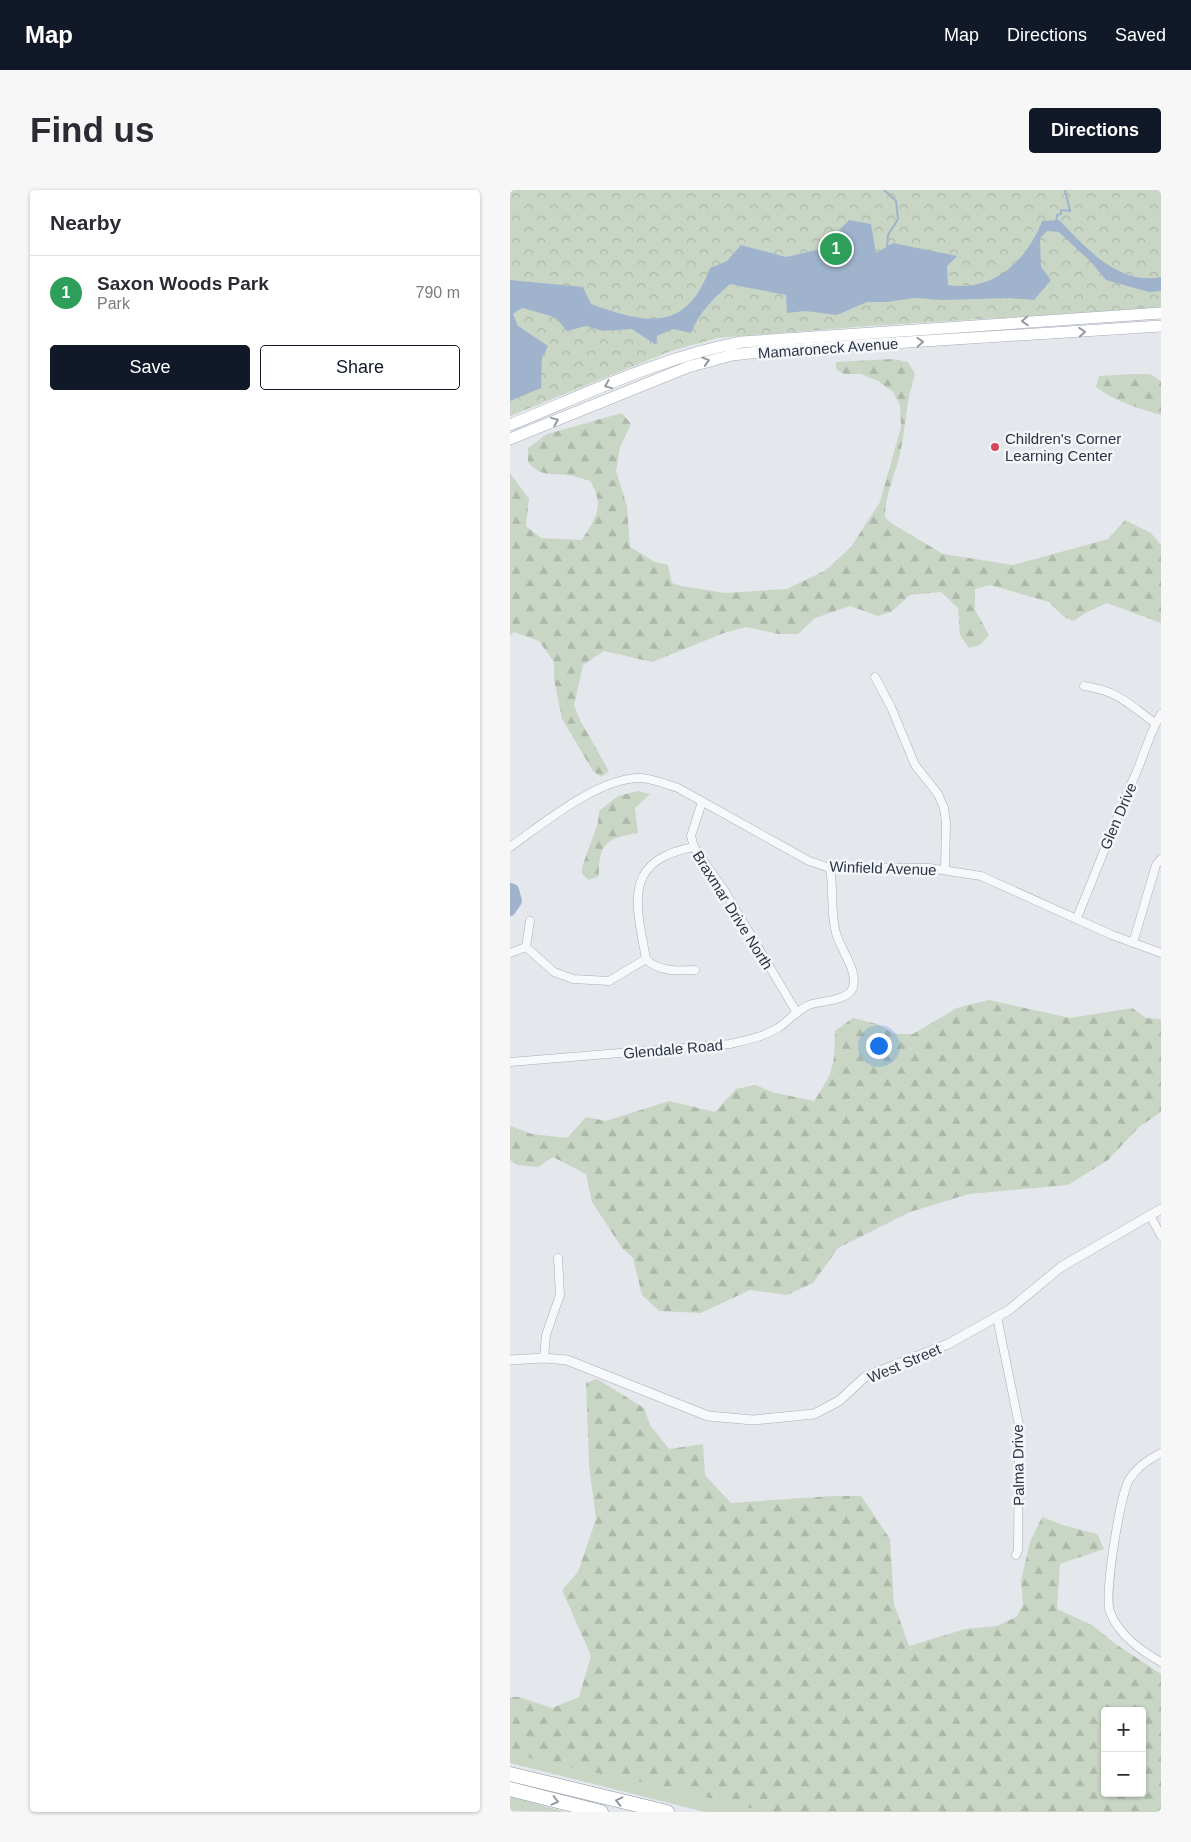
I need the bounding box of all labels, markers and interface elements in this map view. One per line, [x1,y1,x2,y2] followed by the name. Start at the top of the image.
[25,21,73,48] text: Map
[944,25,979,45] text: Map
[1007,25,1087,45] text: Directions
[1115,25,1166,45] text: Saved
[1029,108,1161,153] button: Directions
[30,110,154,149] text: Find us
[50,211,121,234] text: Nearby
[820,230,852,268] pin: 1
[97,273,269,294] text: Saxon Woods Park
[62,284,70,301] text: 1
[416,284,460,301] text: 790 m
[97,295,130,312] text: Park
[1021,316,1029,327] one-way arrow
[1079,327,1087,338] one-way arrow
[757,335,899,361] street label: Mamaroneck Avenue
[916,337,924,348] one-way arrow
[50,345,250,390] button: Save
[260,345,460,390] button: Share
[702,357,710,367] one-way arrow
[604,378,613,389] one-way arrow
[550,416,559,427] one-way arrow
[1005,430,1121,464] place label: Children's Corner Learning Center
[989,441,1001,453] marker: Children's Corner Learning Center
[1096,780,1140,852] street label: Glen Drive
[690,848,776,972] street label: Braxmar Drive North
[829,858,937,878] street label: Winfield Avenue
[866,1033,892,1059] your location
[622,1036,724,1062] street label: Glendale Road
[865,1340,944,1386] street label: West Street
[1009,1424,1027,1506] street label: Palma Drive
[1101,1707,1146,1797] map controls
[1101,1707,1146,1752] button: +
[1101,1752,1146,1797] button: −
[551,1795,559,1805] one-way arrow
[615,1796,624,1807] one-way arrow

